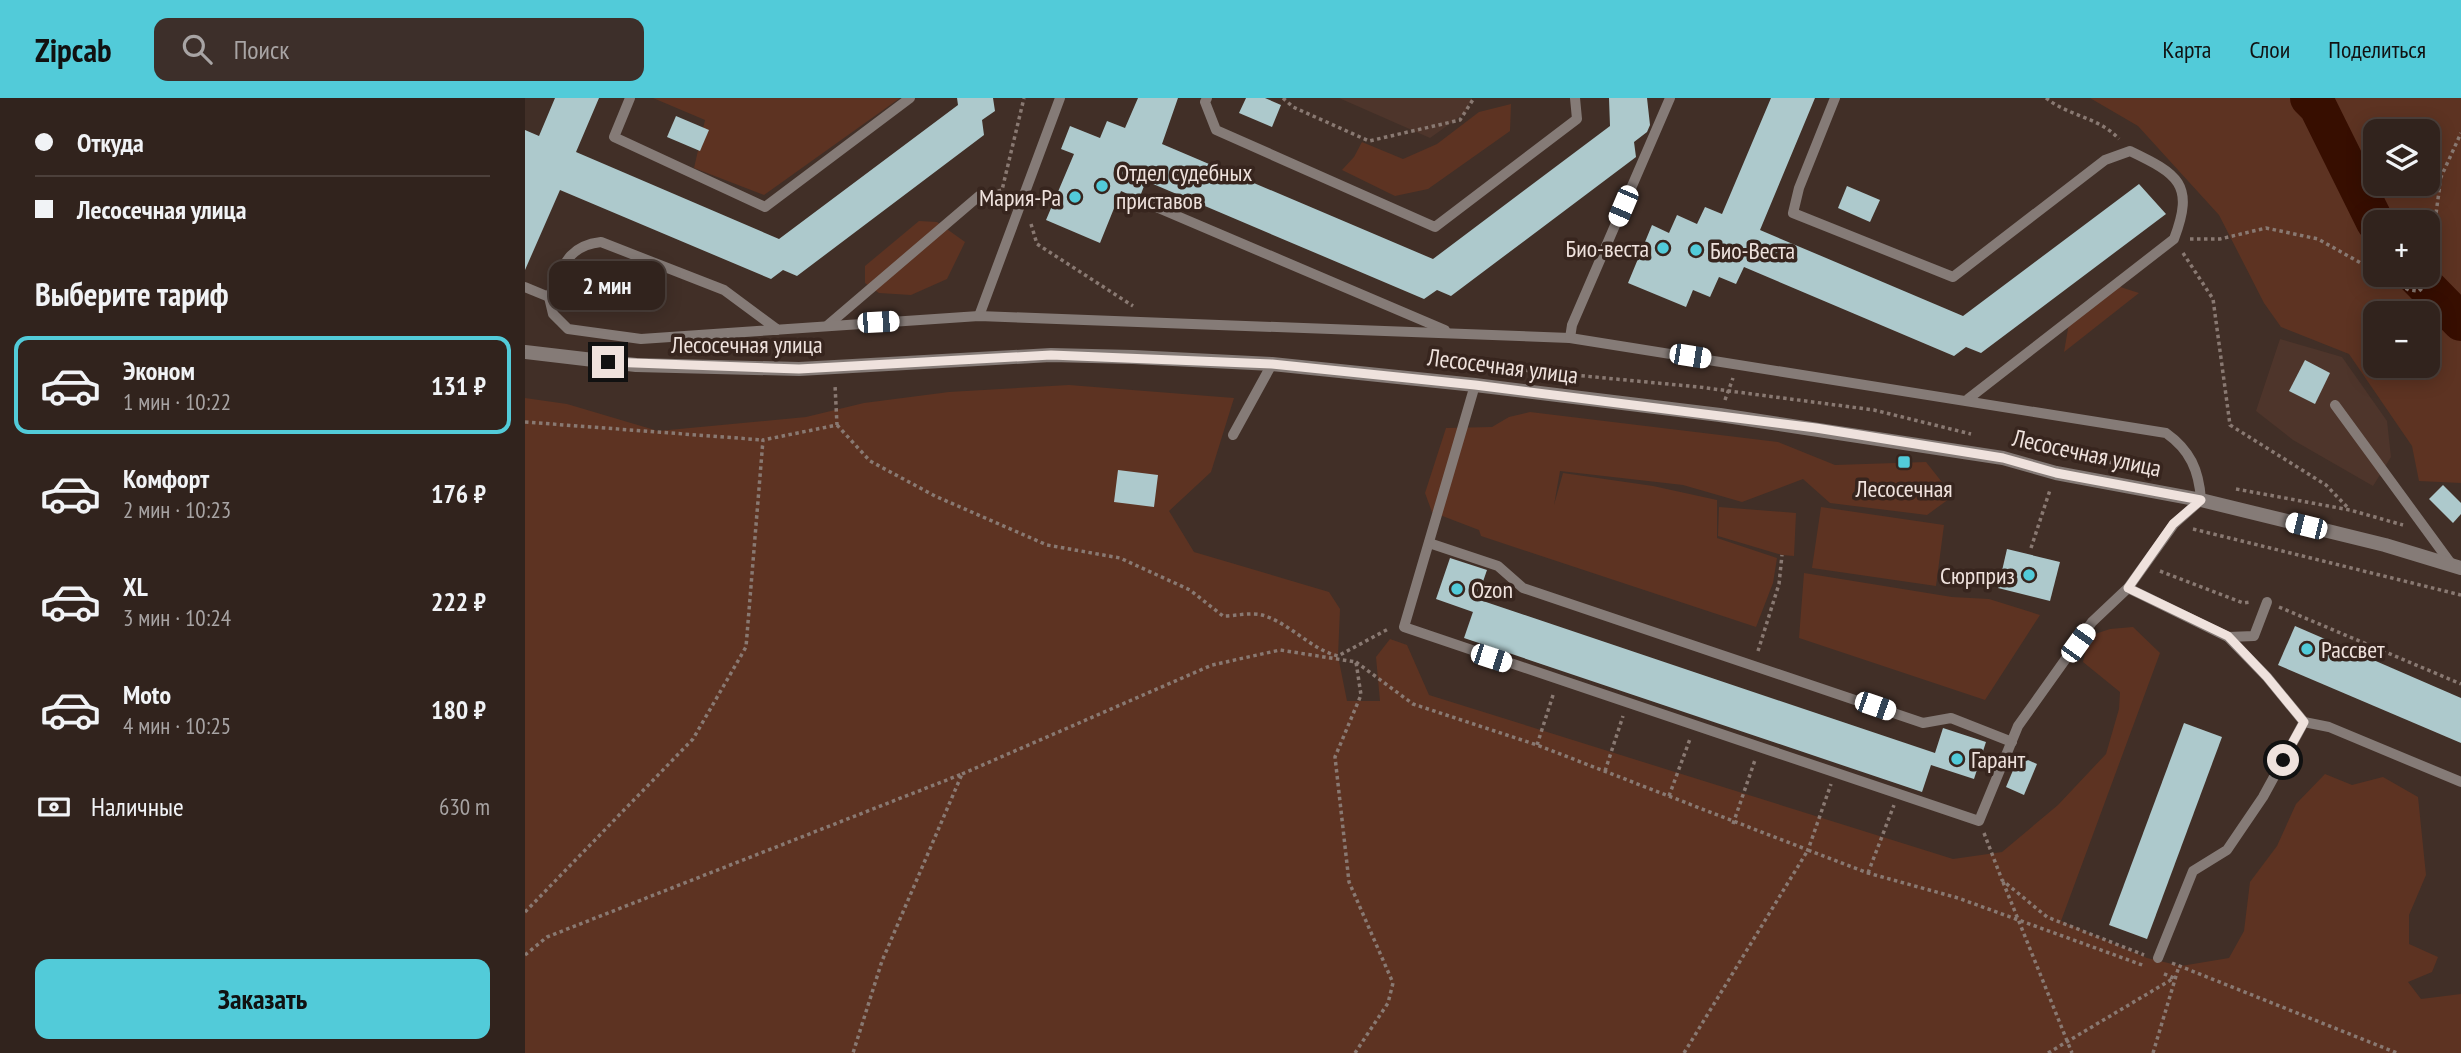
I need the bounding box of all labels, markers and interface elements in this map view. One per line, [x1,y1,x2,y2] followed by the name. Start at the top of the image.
[154,18,644,81] search box
[35,28,112,71] text: Zipcab
[178,30,216,68] icon: search
[234,33,289,66] text: Поиск
[2163,34,2211,65] text: Карта
[2249,34,2290,65] text: Слои
[2328,34,2426,65] text: Поделиться
[2363,119,2440,378] map controls
[2363,119,2440,196] button: layers
[77,126,144,159] text: Откуда
[1116,157,1252,216] place label: Отдел судебных приставов
[1094,178,1110,194] marker: Отдел судебных приставов
[979,182,1061,213] place label: Мария-Ра
[1606,183,1641,229] car
[1067,189,1083,205] marker: Мария-Ра
[77,193,246,226] text: Лесосечная улица
[2363,210,2440,287] button: +
[1565,233,1649,264] place label: Био-веста
[1710,235,1795,266] place label: Био-Веста
[1655,240,1671,256] marker: Био-веста
[1688,242,1704,258] marker: Био-Веста
[550,260,666,310] callout: 2 мин
[582,271,632,300] text: 2 мин
[35,273,229,315] text: Выберите тариф
[2363,301,2440,378] button: −
[857,310,900,334] car
[670,329,823,360] street label: Лесосечная улица
[1425,341,1580,391] street label: Лесосечная улица
[1668,342,1713,370] car
[592,346,624,378] route end
[39,354,102,417] icon: car
[123,354,195,387] text: Эконом
[431,369,486,402] text: 131 ₽
[123,387,231,416] text: 1 мин · 10:22
[2009,422,2164,484] street label: Лесосечная улица
[1896,454,1912,470] marker: Лесосечная
[39,462,102,525] icon: car
[123,462,209,495] text: Комфорт
[1854,473,1953,504] place label: Лесосечная
[431,477,486,510] text: 176 ₽
[123,495,231,524] text: 2 мин · 10:23
[2284,511,2329,541] car
[1940,560,2015,591] place label: Сюрприз
[2021,567,2037,583] marker: Сюрприз
[39,570,102,633] icon: car
[123,570,148,603] text: XL
[1471,574,1513,605] place label: Ozon
[1449,581,1465,597] marker: Ozon
[431,585,486,618] text: 222 ₽
[123,603,231,632] text: 3 мин · 10:24
[2058,620,2099,666] car
[2321,634,2385,665] place label: Рассвет
[2299,641,2315,657] marker: Рассвет
[1468,642,1515,674] car
[39,678,102,741] icon: car
[123,678,171,711] text: Moto
[1852,689,1899,723] car
[431,693,486,726] text: 180 ₽
[123,711,231,740] text: 4 мин · 10:25
[1971,744,2025,775] place label: Гарант
[2267,744,2299,776] route start
[1949,751,1965,767] marker: Гарант
[35,788,73,826] icon: cash
[91,790,184,823] text: Наличные
[439,792,490,821] text: 630 m
[35,959,490,1039] button: Заказать

